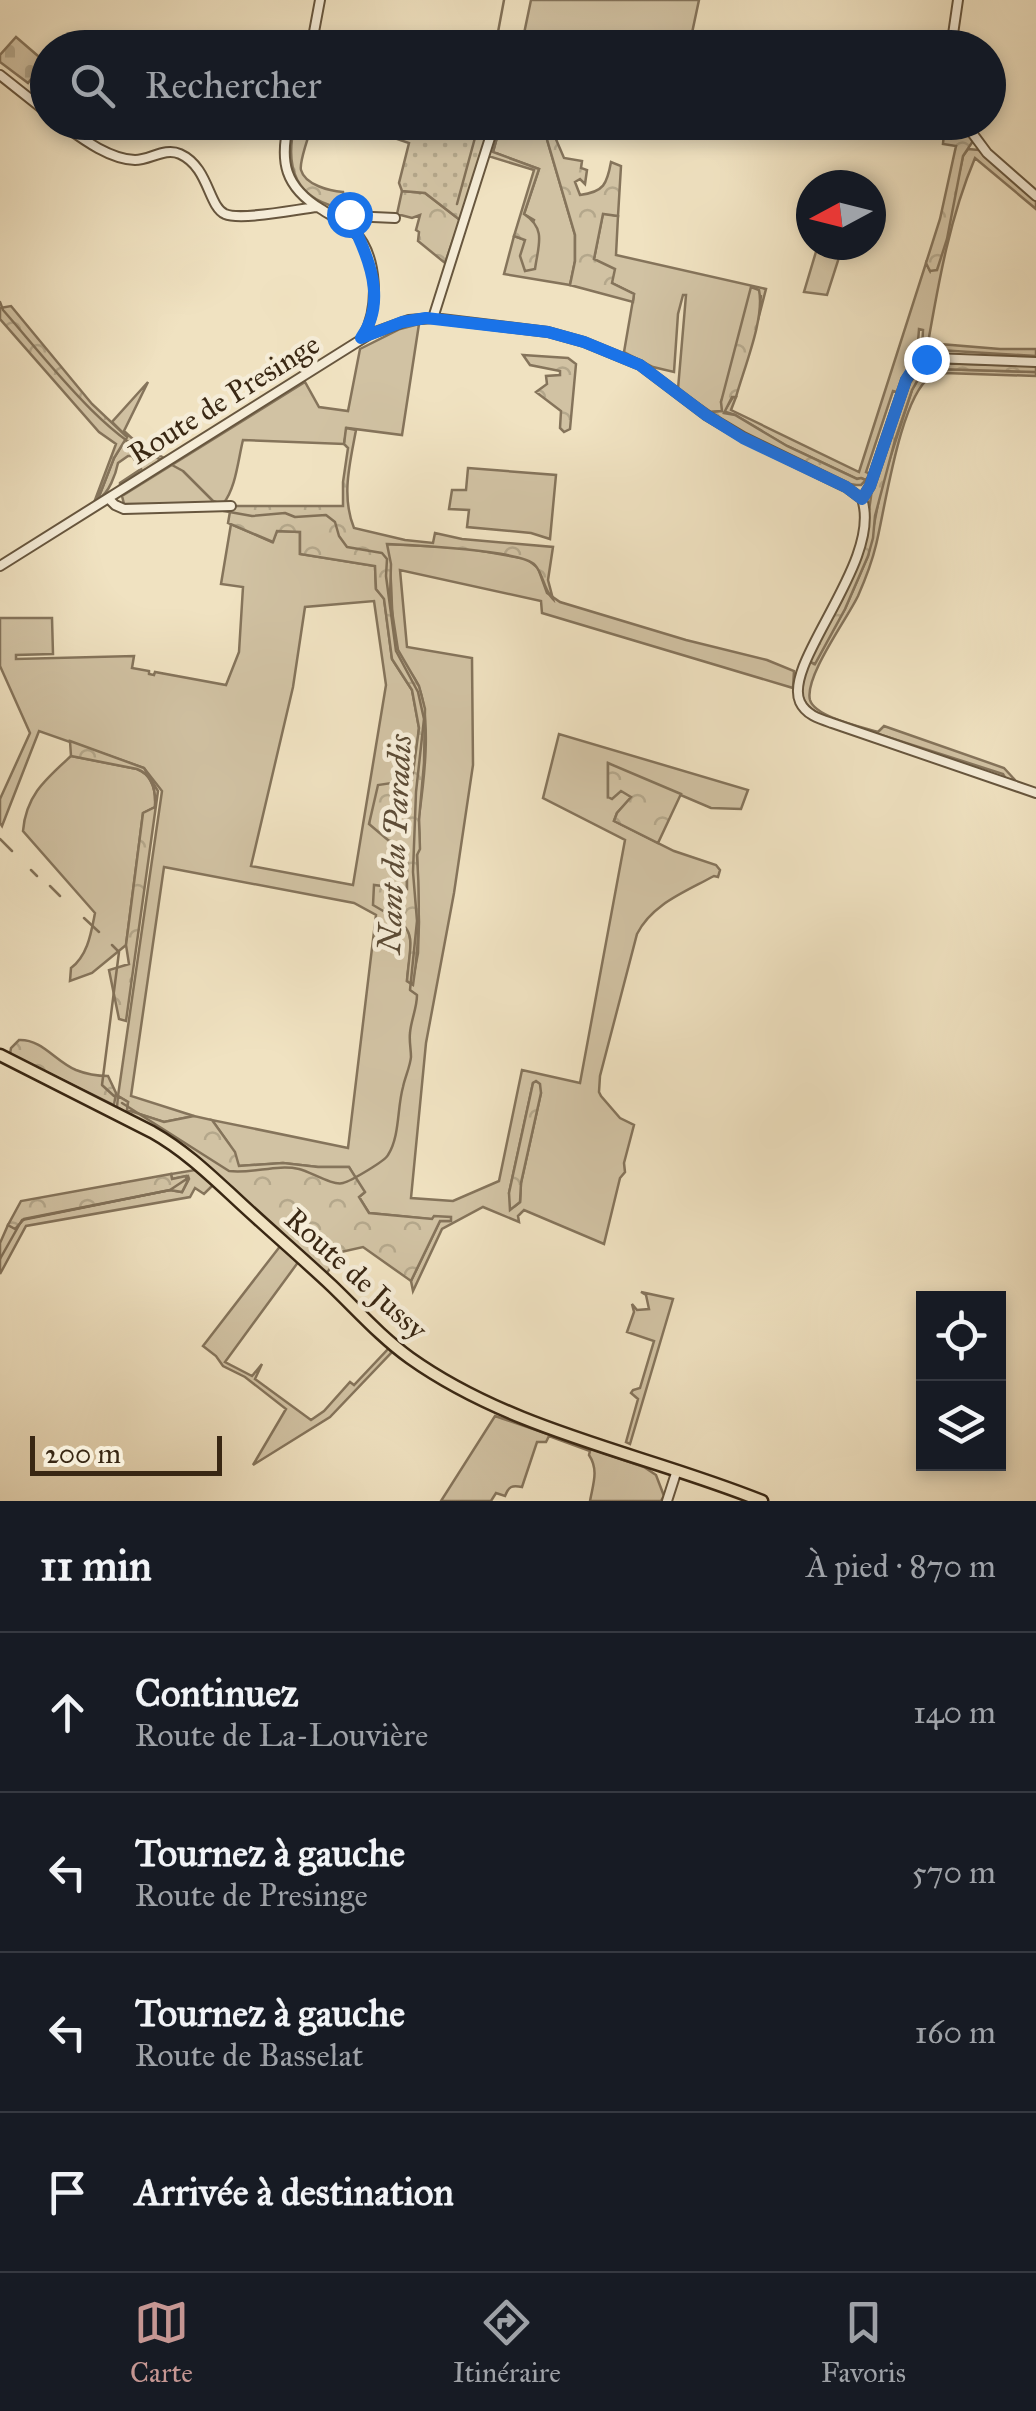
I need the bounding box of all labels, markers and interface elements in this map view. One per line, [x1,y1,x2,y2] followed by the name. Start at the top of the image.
[30,30,1006,140] search box
[65,58,120,113] icon: search
[145,62,321,108] text: Rechercher
[796,170,886,260] north arrow
[327,192,373,238] route start
[122,326,326,472] street label: Route de Presinge
[904,337,950,383] route end
[370,733,420,956] water label: Nant du Paradis
[277,1201,435,1348] street label: Route de Jussy
[916,1291,1006,1471] map controls
[916,1291,1006,1381] button: locate
[916,1381,1006,1471] button: layers
[30,1431,222,1476] scale bar
[45,1436,121,1471] text: 200 m
[40,1540,152,1592] text: 11 min
[806,1547,996,1586] text: À pied · 870 m
[135,1670,299,1716] text: Continuez
[40,1685,95,1740] icon: ahead
[913,1693,996,1732] text: 140 m
[135,1716,428,1755] text: Route de La-Louvière
[135,1830,405,1876] text: Tournez à gauche
[40,1845,95,1900] icon: left
[912,1853,996,1892] text: 570 m
[135,1876,368,1915] text: Route de Presinge
[135,1990,405,2036] text: Tournez à gauche
[40,2005,95,2060] icon: left
[915,2013,996,2052] text: 160 m
[135,2036,363,2075] text: Route de Basselat
[40,2165,95,2220] icon: arrive
[135,2169,454,2215] text: Arrivée à destination
[130,2295,193,2390] tab: Carte
[453,2295,561,2390] tab: Itinéraire
[821,2295,906,2390] tab: Favoris

